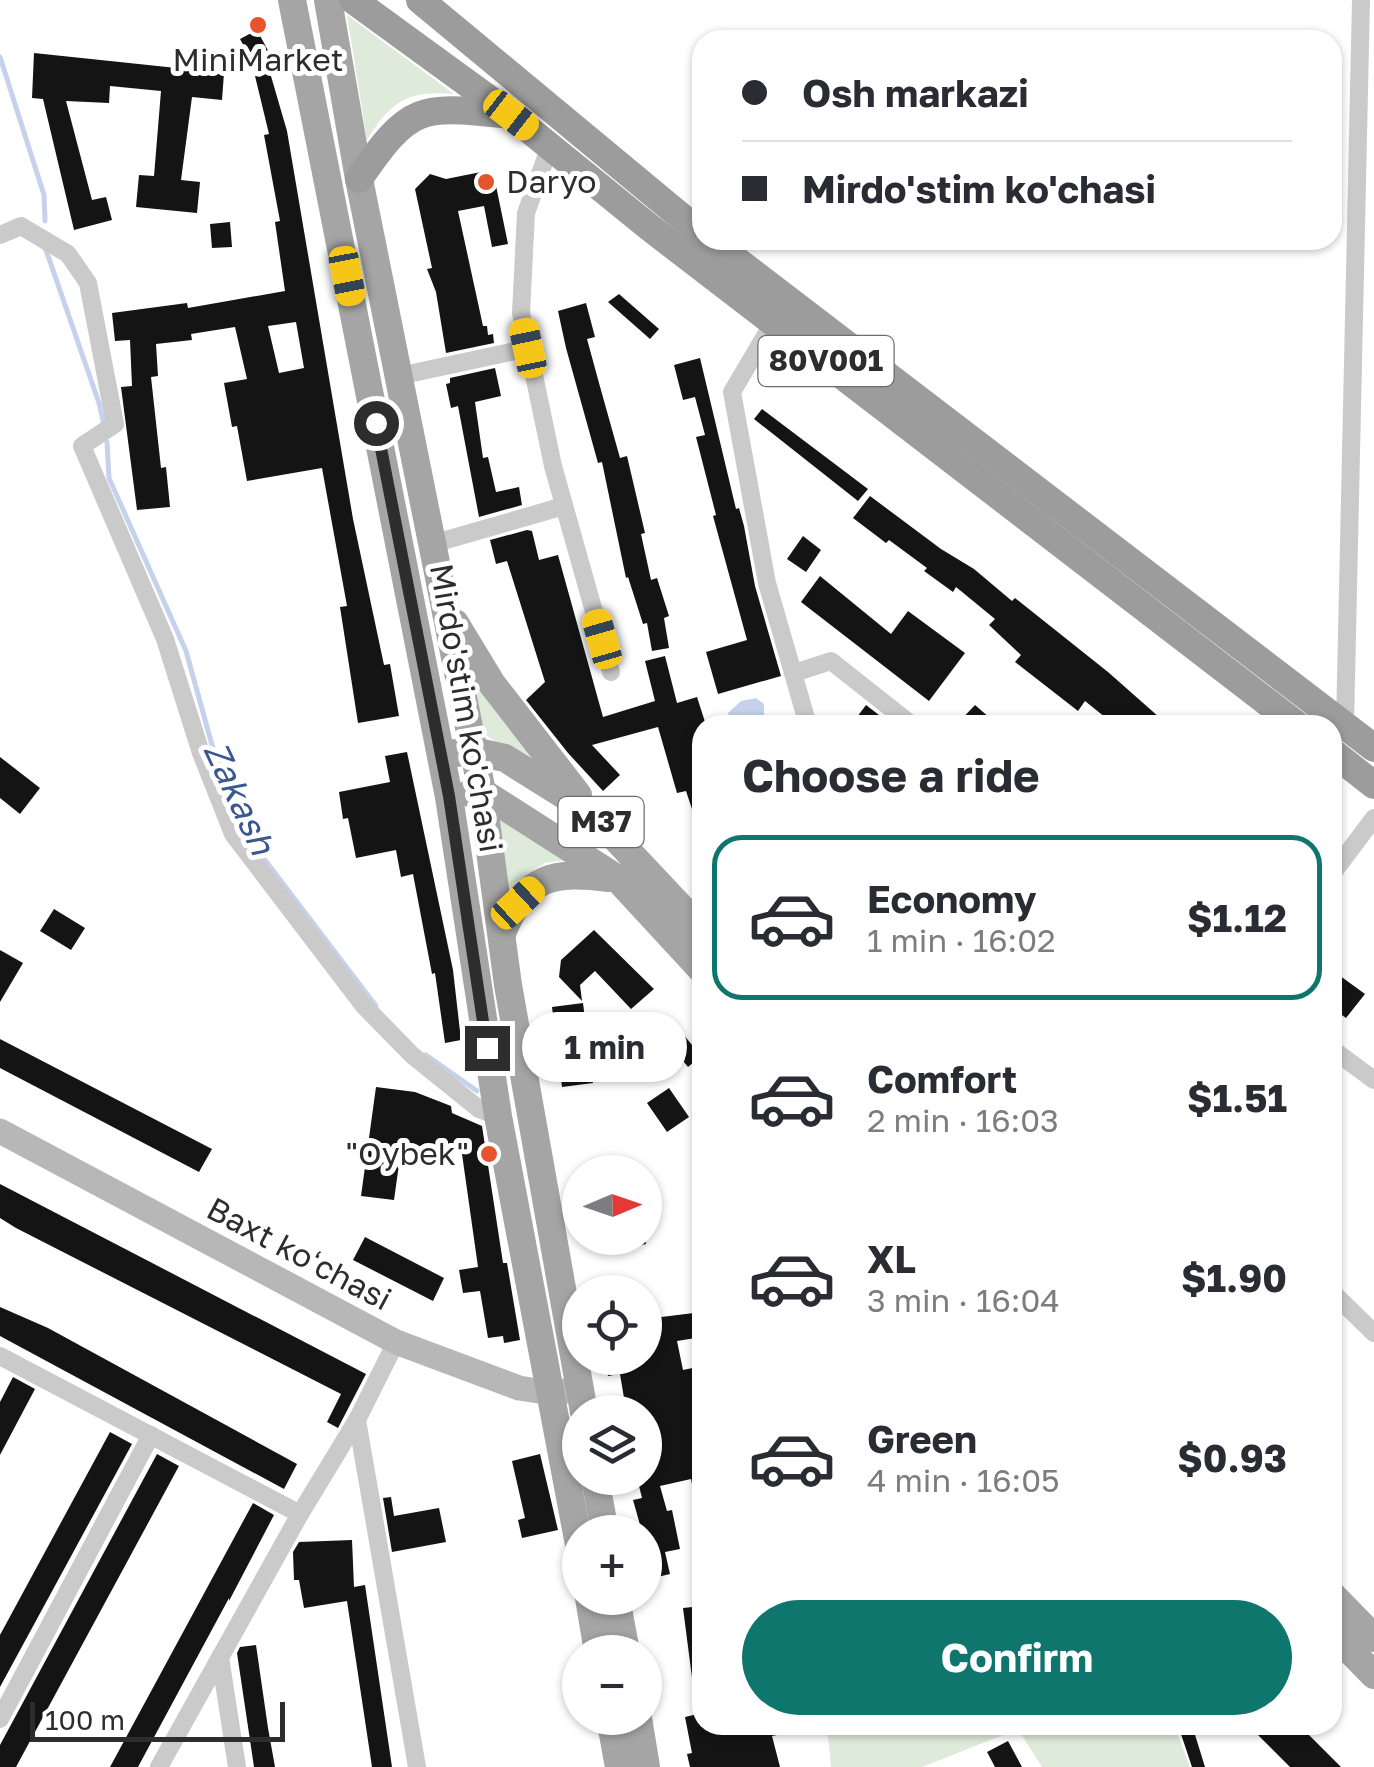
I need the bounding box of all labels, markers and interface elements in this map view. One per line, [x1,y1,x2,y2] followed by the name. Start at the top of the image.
[247,14,269,36] marker: MiniMarket
[172,40,344,78] place label: MiniMarket
[802,70,1029,115] text: Osh markazi
[478,85,544,145] car
[506,162,596,200] place label: Daryo
[802,166,1156,211] text: Mirdo'stim ko'chasi
[475,171,497,193] marker: Daryo
[327,244,367,308] car
[507,316,549,380] car
[758,336,894,386] road number: 80V001
[354,401,399,446] route start
[423,561,511,855] street label: Mirdo'stim ko'chasi
[579,606,625,672] car
[196,734,285,862] water label: Zakash
[742,748,1040,802] text: Choose a ride
[558,797,644,847] road number: M37
[486,872,550,934] car
[747,873,837,963] icon: car
[867,876,1036,921] text: Economy
[1187,895,1287,940] text: $1.12
[867,921,1056,959] text: 1 min · 16:02
[522,1013,687,1083] callout: 1 min
[465,1026,510,1071] route end
[564,1028,645,1066] text: 1 min
[747,1053,837,1143] icon: car
[867,1056,1017,1101] text: Comfort
[1187,1075,1287,1120] text: $1.51
[867,1101,1059,1139] text: 2 min · 16:03
[345,1134,469,1172] place label: "Oybek"
[478,1143,500,1165] marker: "Oybek"
[562,1155,662,1255] north arrow
[562,1155,662,1735] map controls
[201,1189,398,1318] street label: Baxt koʻchasi
[747,1233,837,1323] icon: car
[867,1236,916,1281] text: XL
[1181,1255,1287,1300] text: $1.90
[562,1275,662,1375] button: locate
[867,1281,1060,1319] text: 3 min · 16:04
[562,1395,662,1495] button: layers
[747,1413,837,1503] icon: car
[867,1416,977,1461] text: Green
[1177,1435,1287,1480] text: $0.93
[867,1461,1060,1499] text: 4 min · 16:05
[562,1515,662,1615] button: +
[742,1600,1292,1715] button: Confirm
[562,1635,662,1735] button: −
[30,1697,285,1742] scale bar
[45,1703,125,1736] text: 100 m

